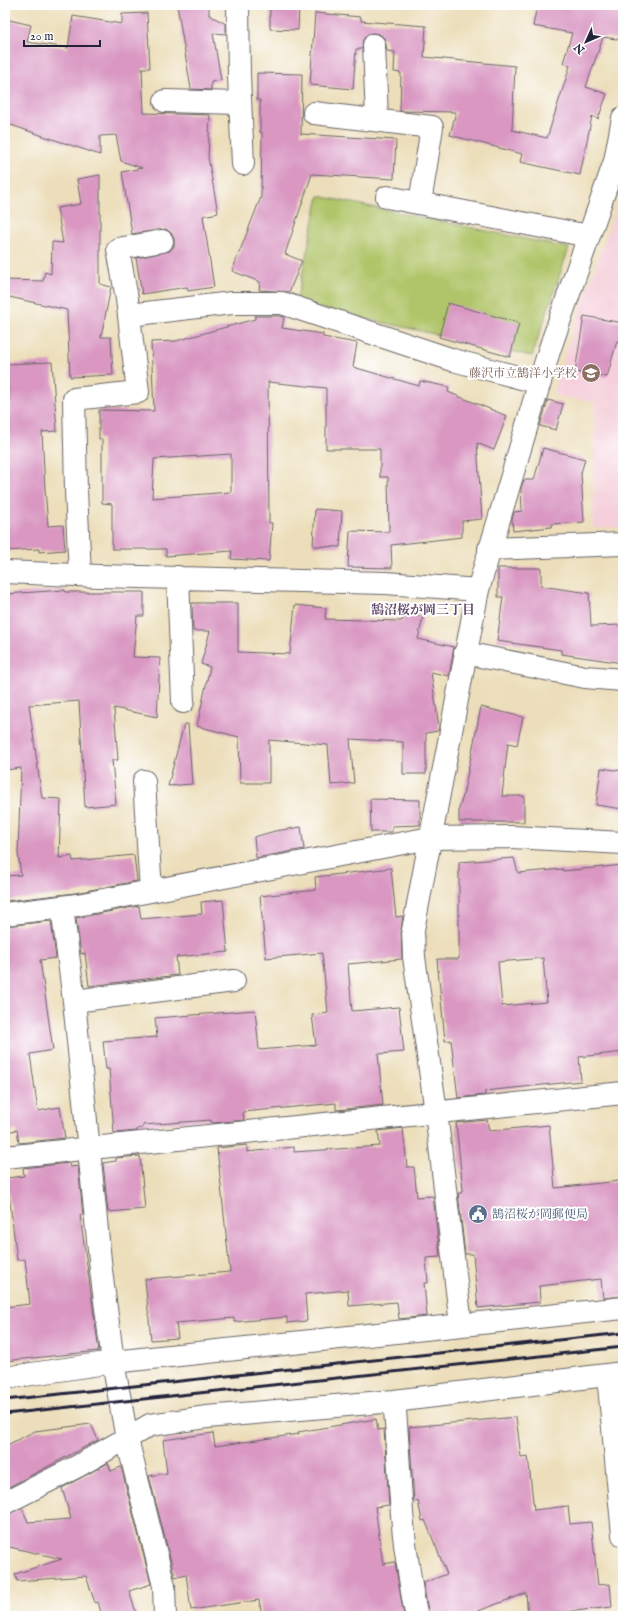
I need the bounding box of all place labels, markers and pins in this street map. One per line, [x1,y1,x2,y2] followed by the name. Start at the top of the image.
[580,362,602,384] school or university icon: 藤沢市立鵠洋小学校
[469,366,577,381] place label: 藤沢市立鵠洋小学校
[467,1203,489,1225] public building icon: 鵠沼桜が岡郵便局
[492,1207,588,1222] place label: 鵠沼桜が岡郵便局

